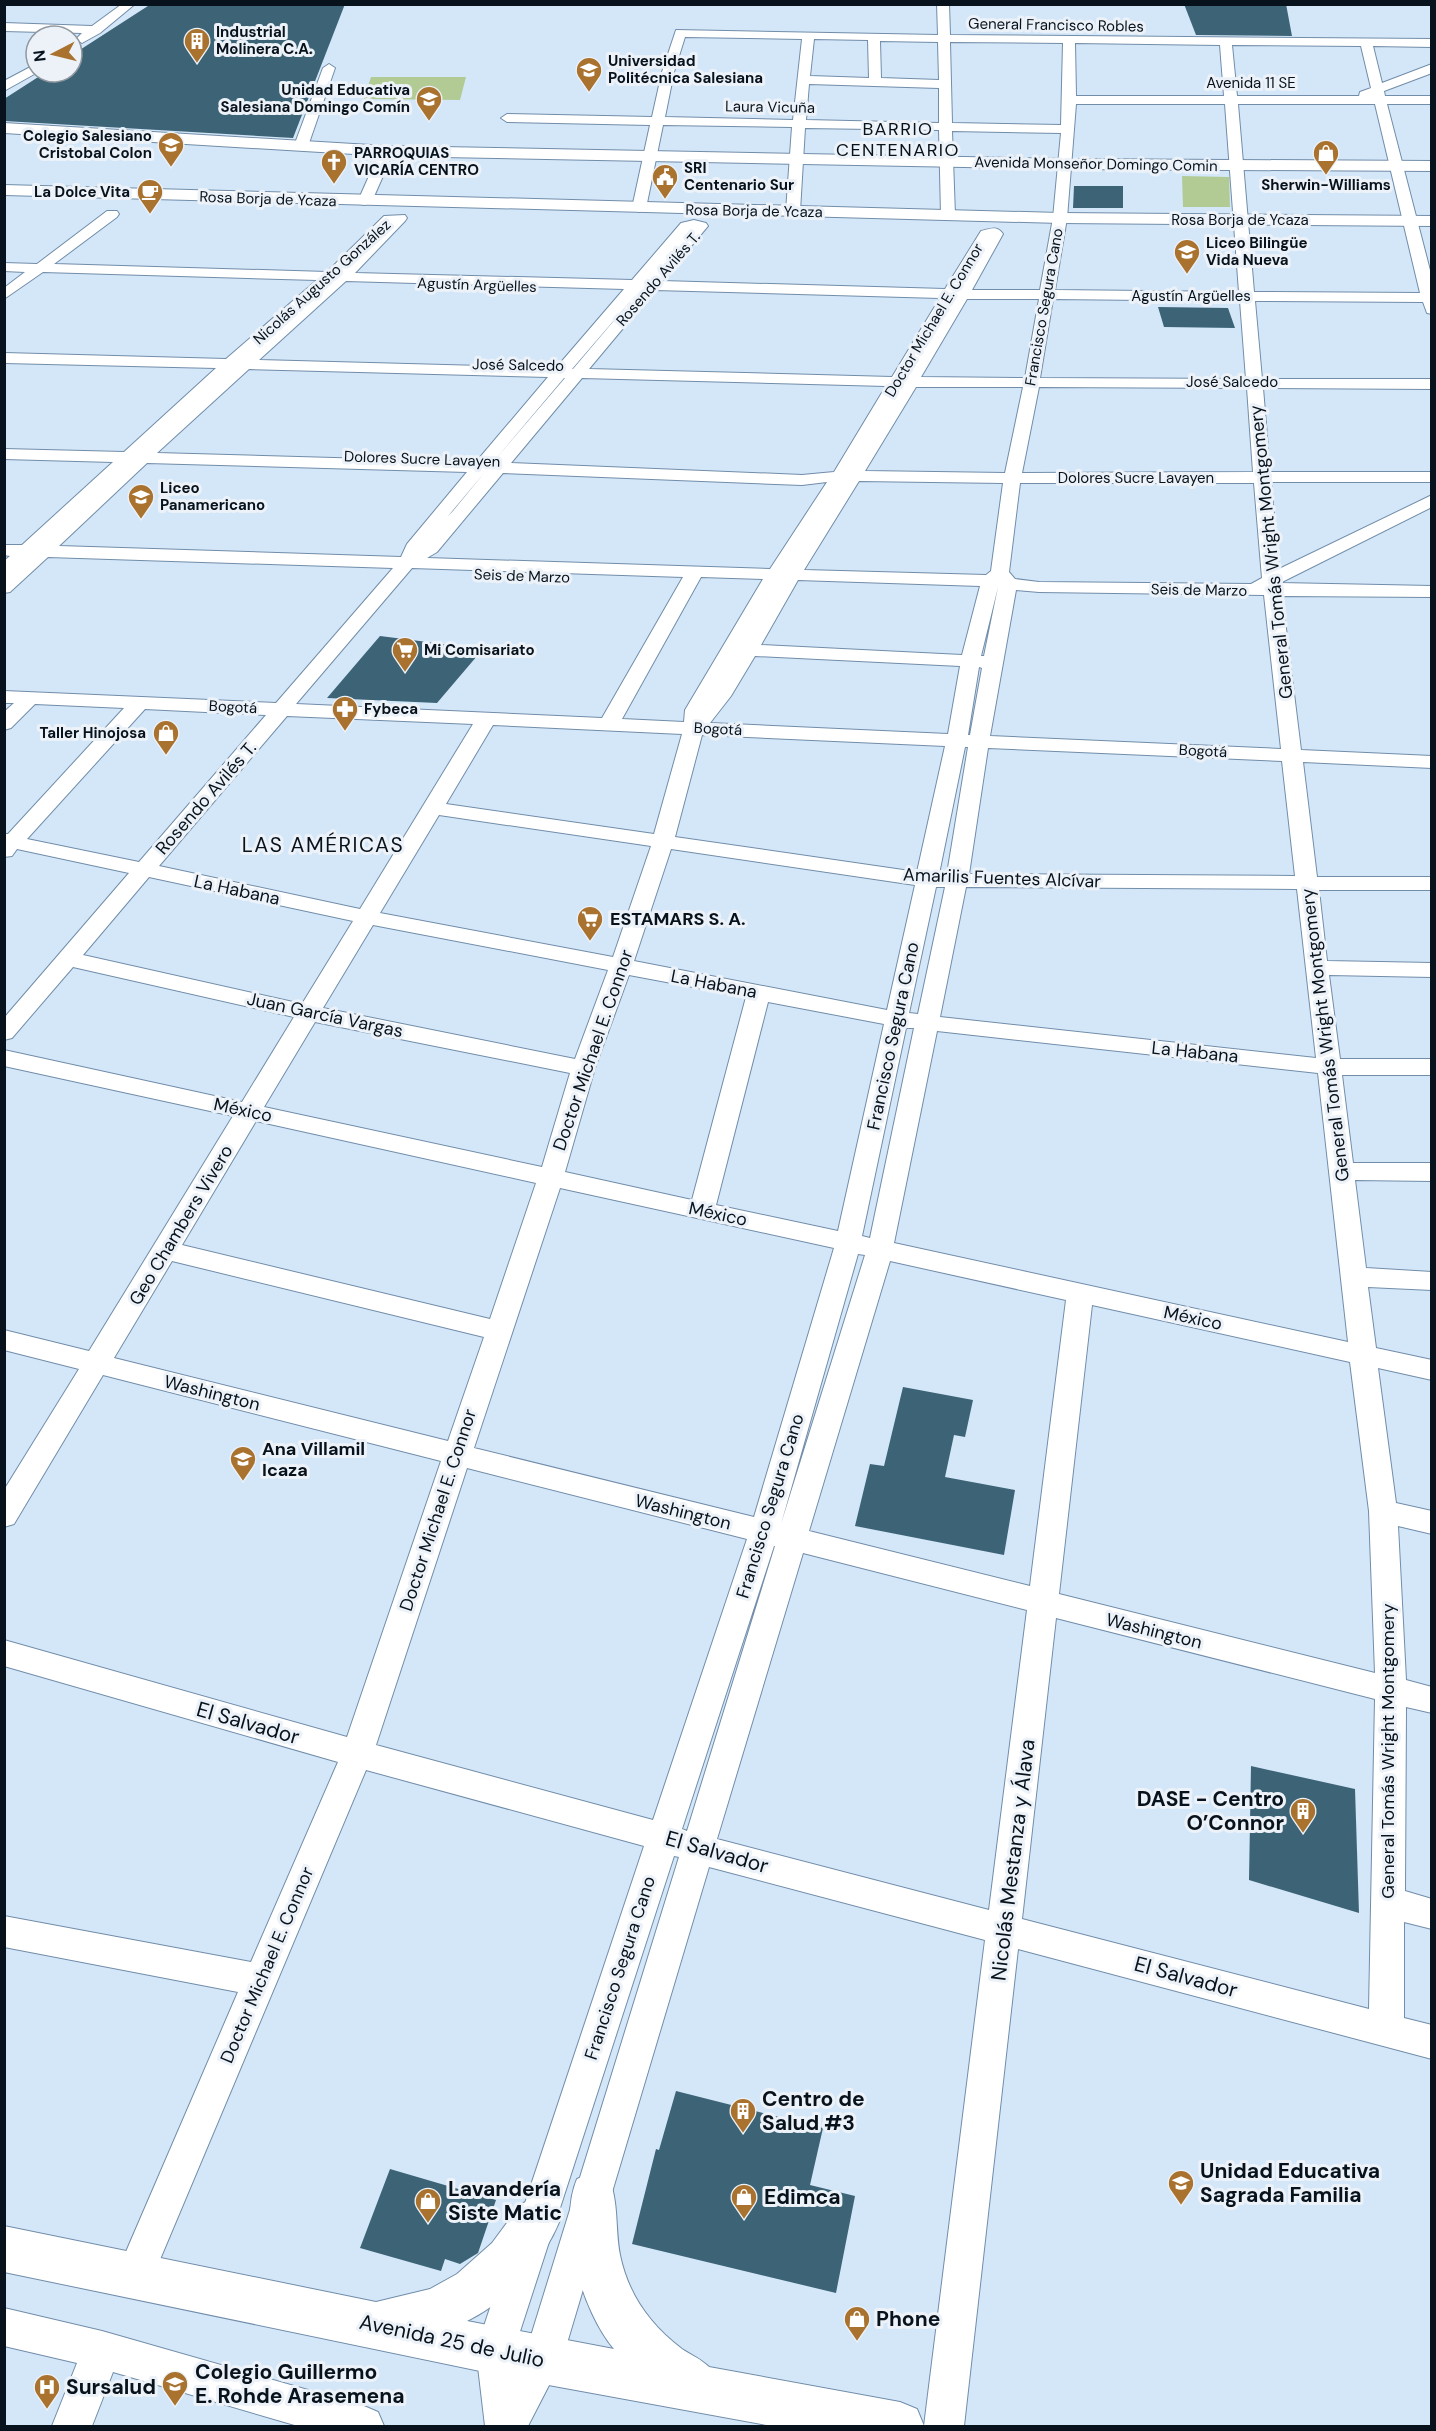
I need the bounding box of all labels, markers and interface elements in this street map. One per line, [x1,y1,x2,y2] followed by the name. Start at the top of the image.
[968,13,1144,37] street label: General Francisco Robles
[216,22,313,59] place label: Industrial Molinera C.A.
[24,24,84,84] north arrow
[182,26,212,64] building icon: Industrial Molinera C.A.
[28,49,51,63] text: N
[608,51,763,88] place label: Universidad Politécnica Salesiana
[574,55,604,93] school or university icon: Universidad Politécnica Salesiana
[1206,73,1296,93] street label: Avenida 11 SE
[221,80,410,117] place label: Unidad Educativa Salesiana Domingo Comín
[414,84,444,122] school or university icon: Unidad Educativa Salesiana Domingo Comín
[725,96,815,118] street label: Laura Vicuña
[836,117,960,162] district label: BARRIO CENTENARIO
[23,126,152,163] place label: Colegio Salesiano Cristobal Colon
[156,130,186,168] school or university icon: Colegio Salesiano Cristobal Colon
[1311,138,1341,176] shop icon: Sherwin-Williams
[354,143,479,180] place label: PARROQUIAS VICARÍA CENTRO
[319,147,349,185] church icon: PARROQUIAS VICARÍA CENTRO
[974,152,1218,176] street label: Avenida Monseñor Domingo Comin
[684,158,794,195] place label: SRI Centenario Sur
[650,162,680,200] public building icon: SRI Centenario Sur
[1261,175,1391,195] place label: Sherwin-Williams
[135,177,165,215] cafe icon: La Dolce Vita
[34,182,130,202] place label: La Dolce Vita
[199,187,337,211] street label: Rosa Borja de Ycaza
[685,200,823,222] street label: Rosa Borja de Ycaza
[1171,210,1309,230] street label: Rosa Borja de Ycaza
[249,215,395,349] street label: Nicolás Augusto González
[1020,226,1068,387] street label: Francisco Segura Cano
[612,228,704,330] street label: Rosendo Avilés T.
[1206,233,1308,270] place label: Liceo Bilingüe Vida Nueva
[1172,237,1202,275] school or university icon: Liceo Bilingüe Vida Nueva
[880,239,988,401] street label: Doctor Michael E. Connor
[417,273,537,297] street label: Agustín Argüelles
[1131,286,1251,306] street label: Agustín Argüelles
[472,354,564,376] street label: José Salcedo
[1186,372,1278,392] street label: José Salcedo
[1244,404,1298,700] street label: General Tomás Wright Montgomery
[343,446,501,472] street label: Dolores Sucre Lavayen
[1058,468,1214,488] street label: Dolores Sucre Lavayen
[160,478,265,515] place label: Liceo Panamericano
[126,482,156,520] school or university icon: Liceo Panamericano
[474,564,571,588] street label: Seis de Marzo
[1151,579,1247,601] street label: Seis de Marzo
[390,635,420,673] supermarket icon: Mi Comisariato
[424,640,535,660] place label: Mi Comisariato
[330,694,360,732] pharmacy icon: Fybeca
[208,696,258,718] street label: Bogotá
[364,699,418,719] place label: Fybeca
[151,718,181,756] shop icon: Taller Hinojosa
[693,718,743,740] street label: Bogotá
[40,723,146,743] place label: Taller Hinojosa
[150,736,262,860] street label: Rosendo Avilés T.
[1178,740,1228,762] street label: Bogotá
[242,831,404,859] district label: LAS AMÉRICAS
[903,863,1102,893] street label: Amarilis Fuentes Alcívar
[192,869,282,911] street label: La Habana
[1295,887,1355,1183] street label: General Tomás Wright Montgomery
[575,904,605,942] supermarket icon: ESTAMARS S. A.
[610,907,746,931] place label: ESTAMARS S. A.
[861,940,925,1132] street label: Francisco Segura Cano
[547,946,639,1154] street label: Doctor Michael E. Connor
[669,964,759,1004] street label: La Habana
[245,987,405,1043] street label: Juan García Vargas
[1150,1036,1240,1068] street label: La Habana
[212,1092,274,1128] street label: México
[124,1140,238,1310] street label: Geo Chambers Vivero
[687,1196,749,1232] street label: México
[1162,1300,1224,1336] street label: México
[161,1369,263,1417] street label: Washington
[394,1406,482,1614] street label: Doctor Michael E. Connor
[730,1411,810,1601] street label: Francisco Segura Cano
[262,1437,365,1482] place label: Ana Villamil Icaza
[228,1444,258,1482] school or university icon: Ana Villamil Icaza
[632,1488,734,1536] street label: Washington
[1376,1603,1400,1899] street label: General Tomás Wright Montgomery
[1103,1607,1205,1655] street label: Washington
[193,1695,303,1751] street label: El Salvador
[984,1738,1042,1982] street label: Nicolás Mestanza y Álava
[1137,1785,1284,1837] place label: DASE - Centro O’Connor
[1288,1796,1318,1834] building icon: DASE - Centro O’Connor
[662,1824,772,1880] street label: El Salvador
[215,1863,319,2067] street label: Doctor Michael E. Connor
[579,1873,661,2063] street label: Francisco Segura Cano
[1131,1950,1241,2004] street label: El Salvador
[762,2085,865,2137] place label: Centro de Salud #3
[728,2096,758,2134] building icon: Centro de Salud #3
[1200,2157,1380,2209] place label: Unidad Educativa Sagrada Familia
[1166,2168,1196,2206] school or university icon: Unidad Educativa Sagrada Familia
[448,2175,562,2227] place label: Lavandería Siste Matic
[729,2182,759,2220] shop icon: Edimca
[764,2183,841,2211] place label: Edimca
[413,2186,443,2224] shop icon: Lavandería Siste Matic
[842,2304,872,2342] shop icon: Phone
[876,2305,940,2333] place label: Phone
[357,2308,547,2374] street label: Avenida 25 de Julio
[195,2358,404,2410] place label: Colegio Guillermo E. Rohde Arasemena
[160,2369,190,2407] school or university icon: Colegio Guillermo E. Rohde Arasemena
[32,2372,62,2410] hospital icon: Sursalud
[66,2373,156,2401] place label: Sursalud

